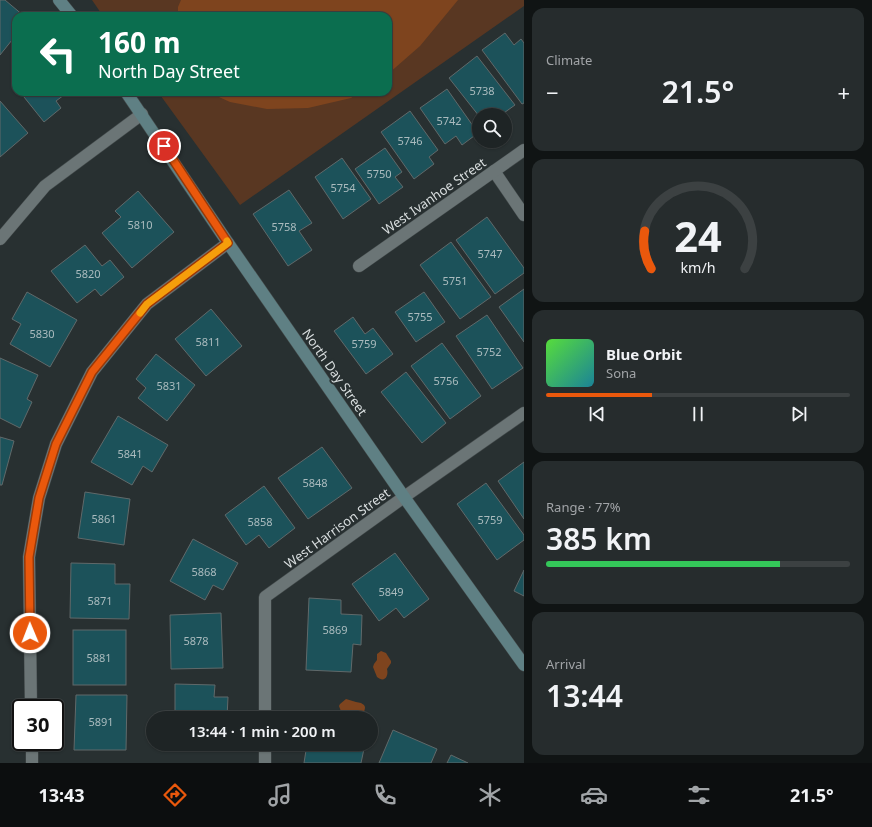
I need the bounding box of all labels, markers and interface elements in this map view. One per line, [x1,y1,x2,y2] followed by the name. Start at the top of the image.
[98,23,181,61] text: 160 m
[32,28,84,80] icon: left
[546,51,592,69] text: Climate
[98,59,240,83] text: North Day Street
[662,71,734,112] text: 21.5°
[546,77,559,107] text: −
[837,77,850,107] text: +
[469,83,495,98] house number: 5738
[472,108,512,148] map controls
[472,108,512,148] button: search
[436,113,462,128] house number: 5742
[147,129,181,163] pin
[397,133,423,148] house number: 5746
[153,135,175,157] icon: arrive
[379,153,490,239] street label: West Ivanhoe Street
[366,166,392,181] house number: 5750
[330,180,356,195] house number: 5754
[674,207,722,263] text: 24
[127,217,153,232] house number: 5810
[271,219,297,234] house number: 5758
[477,246,503,261] house number: 5747
[680,257,716,276] text: km/h
[75,266,101,281] house number: 5820
[442,273,468,288] house number: 5751
[407,309,433,324] house number: 5755
[298,325,372,419] street label: North Day Street
[29,326,55,341] house number: 5830
[195,334,221,349] house number: 5811
[351,336,377,351] house number: 5759
[476,344,502,359] house number: 5752
[606,344,682,364] text: Blue Orbit
[606,364,636,382] text: Sona
[433,373,459,388] house number: 5756
[156,378,182,393] house number: 5831
[586,403,608,425] icon: previous
[687,403,709,425] icon: pause
[788,403,810,425] icon: next
[117,446,143,461] house number: 5841
[302,475,328,490] house number: 5848
[281,483,394,572] street label: West Harrison Street
[546,498,621,516] text: Range · 77%
[91,511,117,526] house number: 5861
[477,512,503,527] house number: 5759
[247,514,273,529] house number: 5858
[546,518,652,559] text: 385 km
[191,564,217,579] house number: 5868
[378,584,404,599] house number: 5849
[87,593,113,608] house number: 5871
[9,612,51,654] position arrow
[322,622,348,637] house number: 5869
[183,633,209,648] house number: 5878
[86,650,112,665] house number: 5881
[546,655,586,673] text: Arrival
[546,675,623,716] text: 13:44
[12,699,64,751] speed limit sign: 30
[88,714,114,729] house number: 5891
[188,721,336,741] text: 13:44 · 1 min · 200 m
[161,781,189,809] icon: directions
[266,781,294,809] icon: music
[371,781,399,809] icon: phone
[476,781,504,809] icon: climate
[580,781,608,809] icon: car
[685,781,713,809] icon: filters
[38,783,85,807] text: 13:43
[790,783,834,807] text: 21.5°

